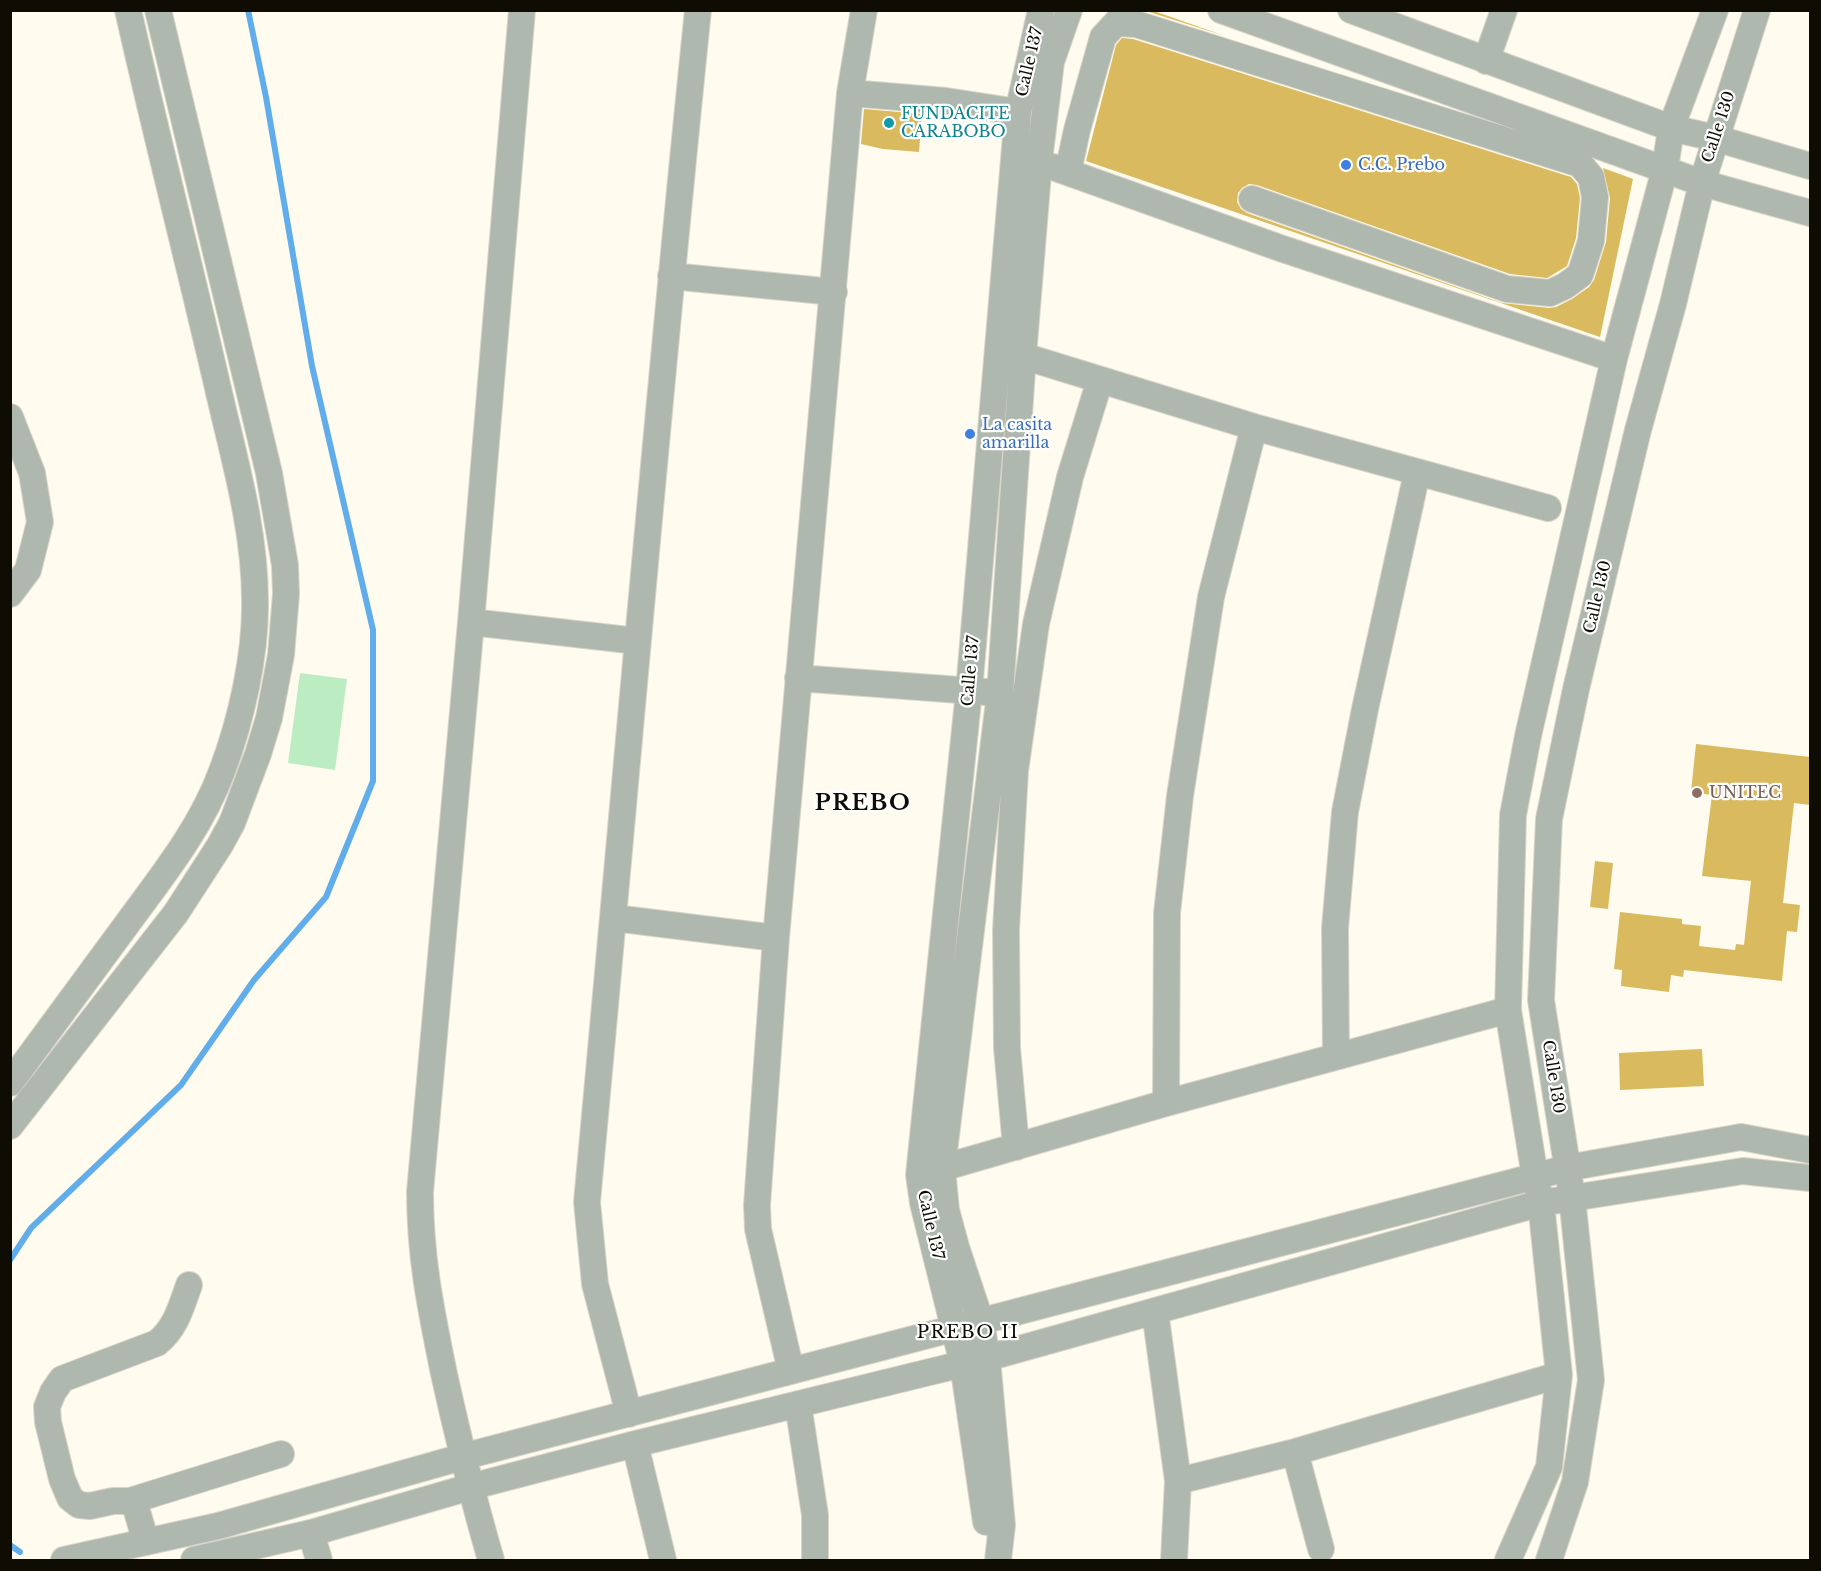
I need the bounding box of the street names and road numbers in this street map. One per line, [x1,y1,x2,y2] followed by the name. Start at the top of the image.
[1013,25,1047,99] street label: Calle 137
[1698,89,1740,165] street label: Calle 130
[1580,559,1616,635] street label: Calle 130
[958,635,984,707] street label: Calle 137
[1538,1039,1568,1115] street label: Calle 130
[913,1188,947,1262] street label: Calle 137

